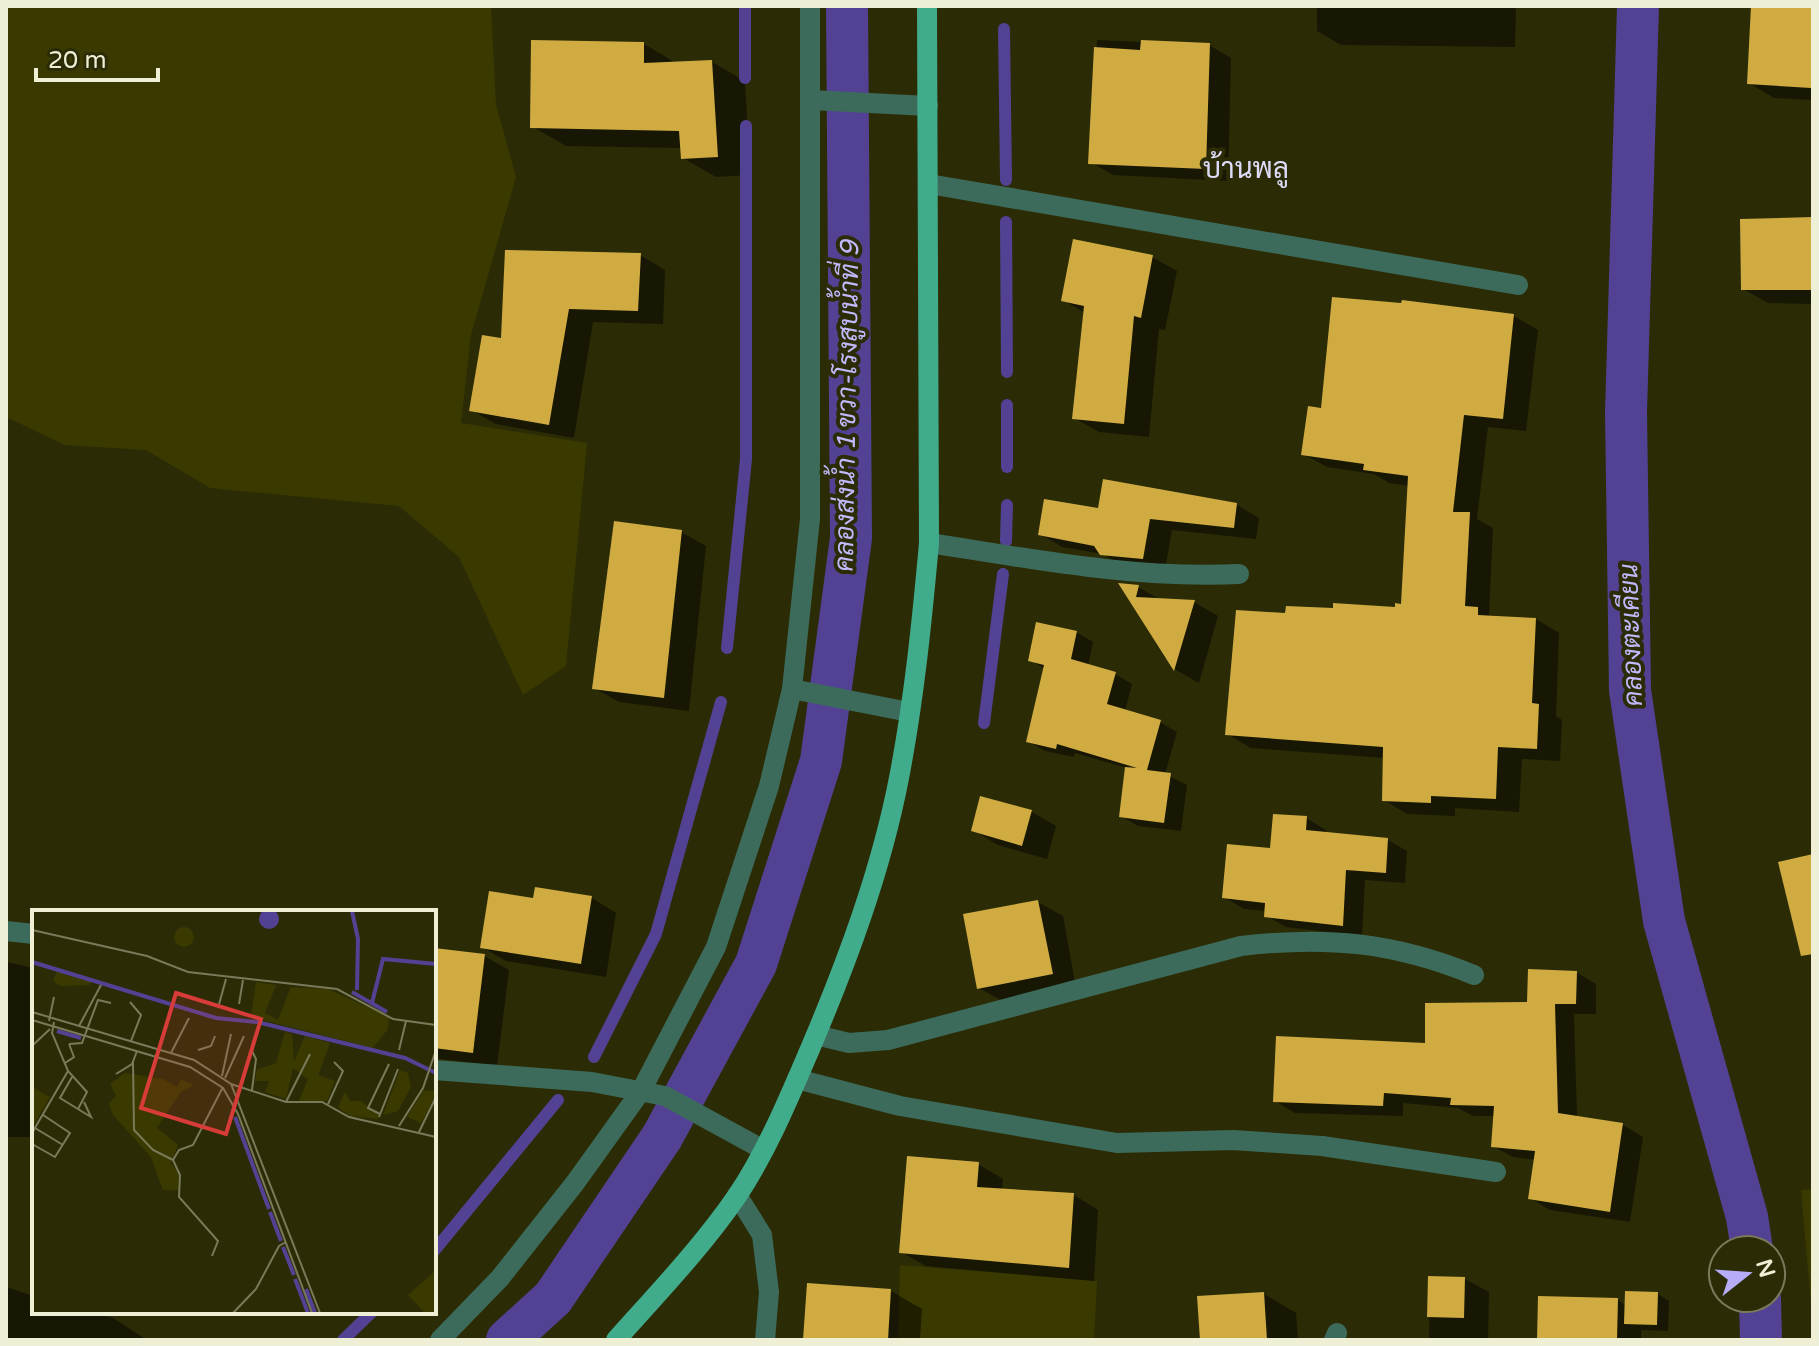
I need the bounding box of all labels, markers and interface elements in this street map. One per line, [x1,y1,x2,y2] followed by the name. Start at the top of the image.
[36,32,158,82] scale bar
[48,46,106,75] text: 20 m
[1203,150,1289,188] district label: บ้านพลู
[822,238,867,572] water label: คลองส่งน้ำ 1 ขวา-โรงสูบน้ำที่ 9
[1612,563,1649,707] water label: คลองตะเคียน
[32,910,436,1314] inset map
[1707,1234,1787,1314] north arrow
[1750,1256,1780,1281] text: N

